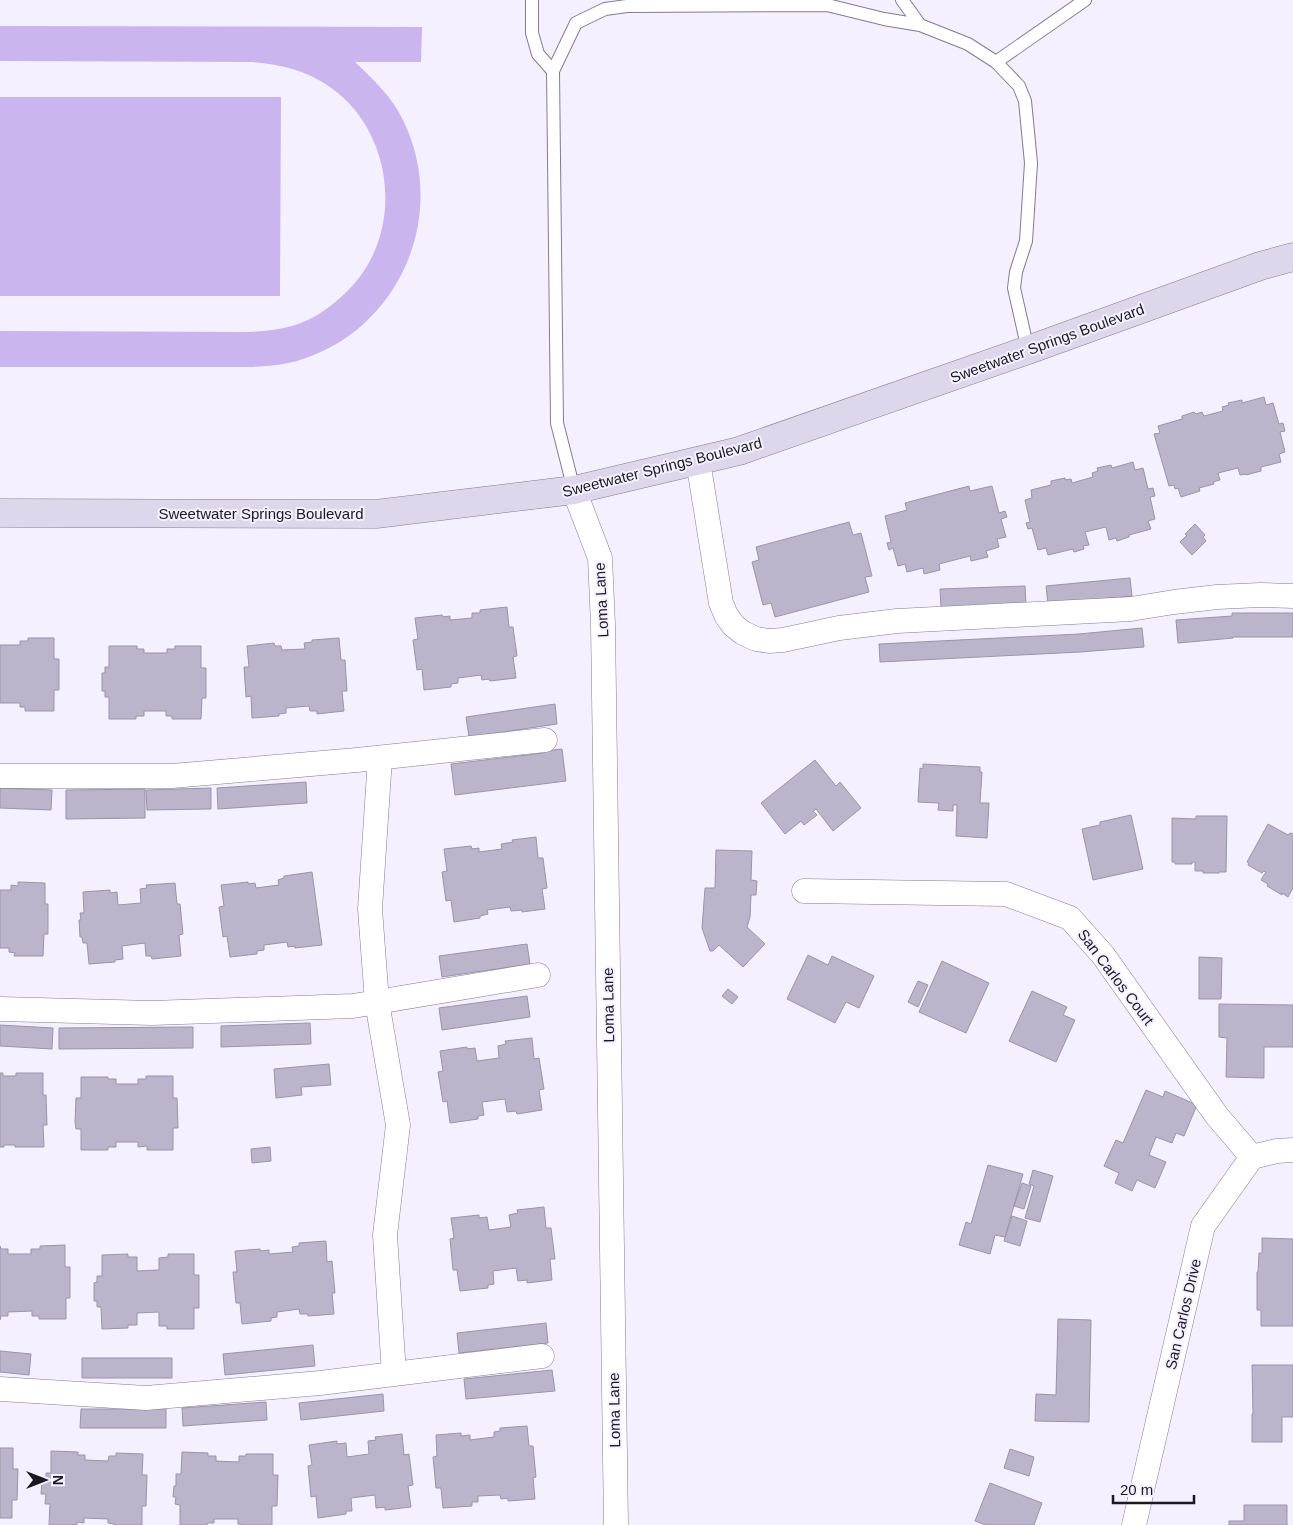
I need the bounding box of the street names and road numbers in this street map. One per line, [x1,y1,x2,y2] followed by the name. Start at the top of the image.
[948,300,1146,386] street label: Sweetwater Springs Boulevard
[560,434,764,500] street label: Sweetwater Springs Boulevard
[158,505,364,522] street label: Sweetwater Springs Boulevard
[591,562,611,638] street label: Loma Lane
[1075,926,1158,1029] street label: San Carlos Court
[599,967,617,1043] street label: Loma Lane
[1162,1257,1204,1371] street label: San Carlos Drive
[605,1372,623,1448] street label: Loma Lane

